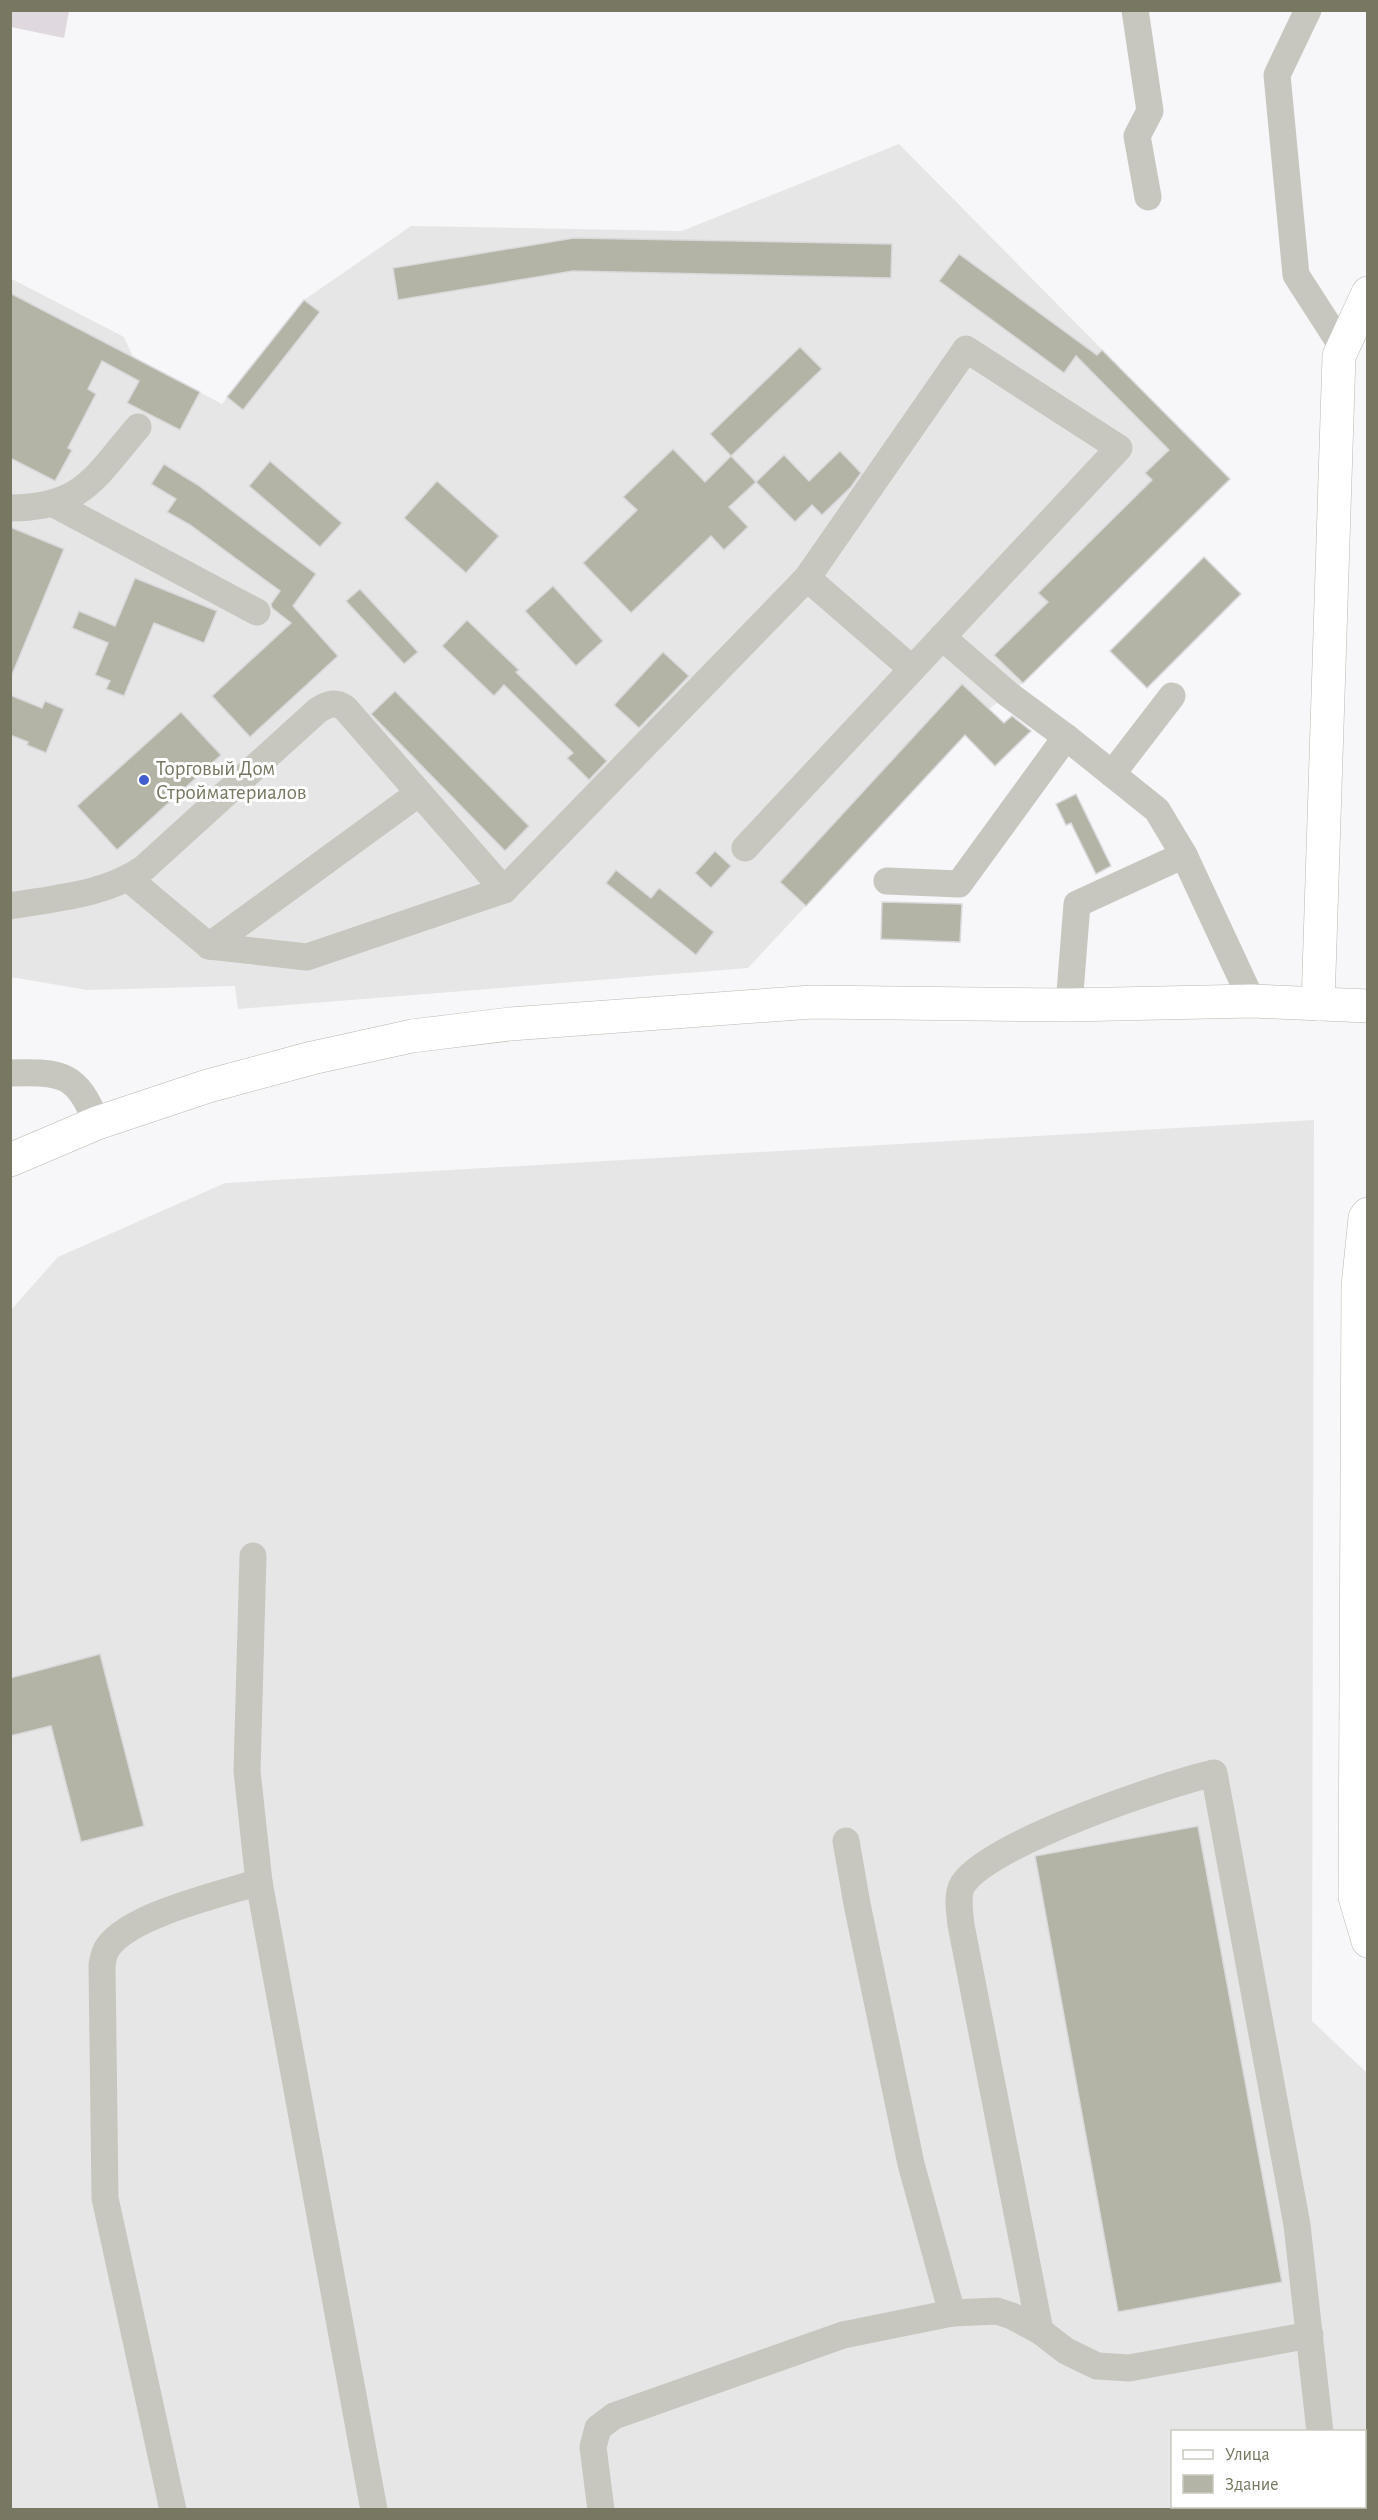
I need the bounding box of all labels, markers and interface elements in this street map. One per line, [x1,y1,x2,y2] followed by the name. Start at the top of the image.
[156,758,306,803] place label: Торговый Дом Стройматериалов
[137,773,151,787] marker: Торговый Дом Стройматериалов
[1171,2430,1366,2508] legend
[1225,2446,1270,2464] text: Улица
[1225,2476,1279,2494] text: Здание

